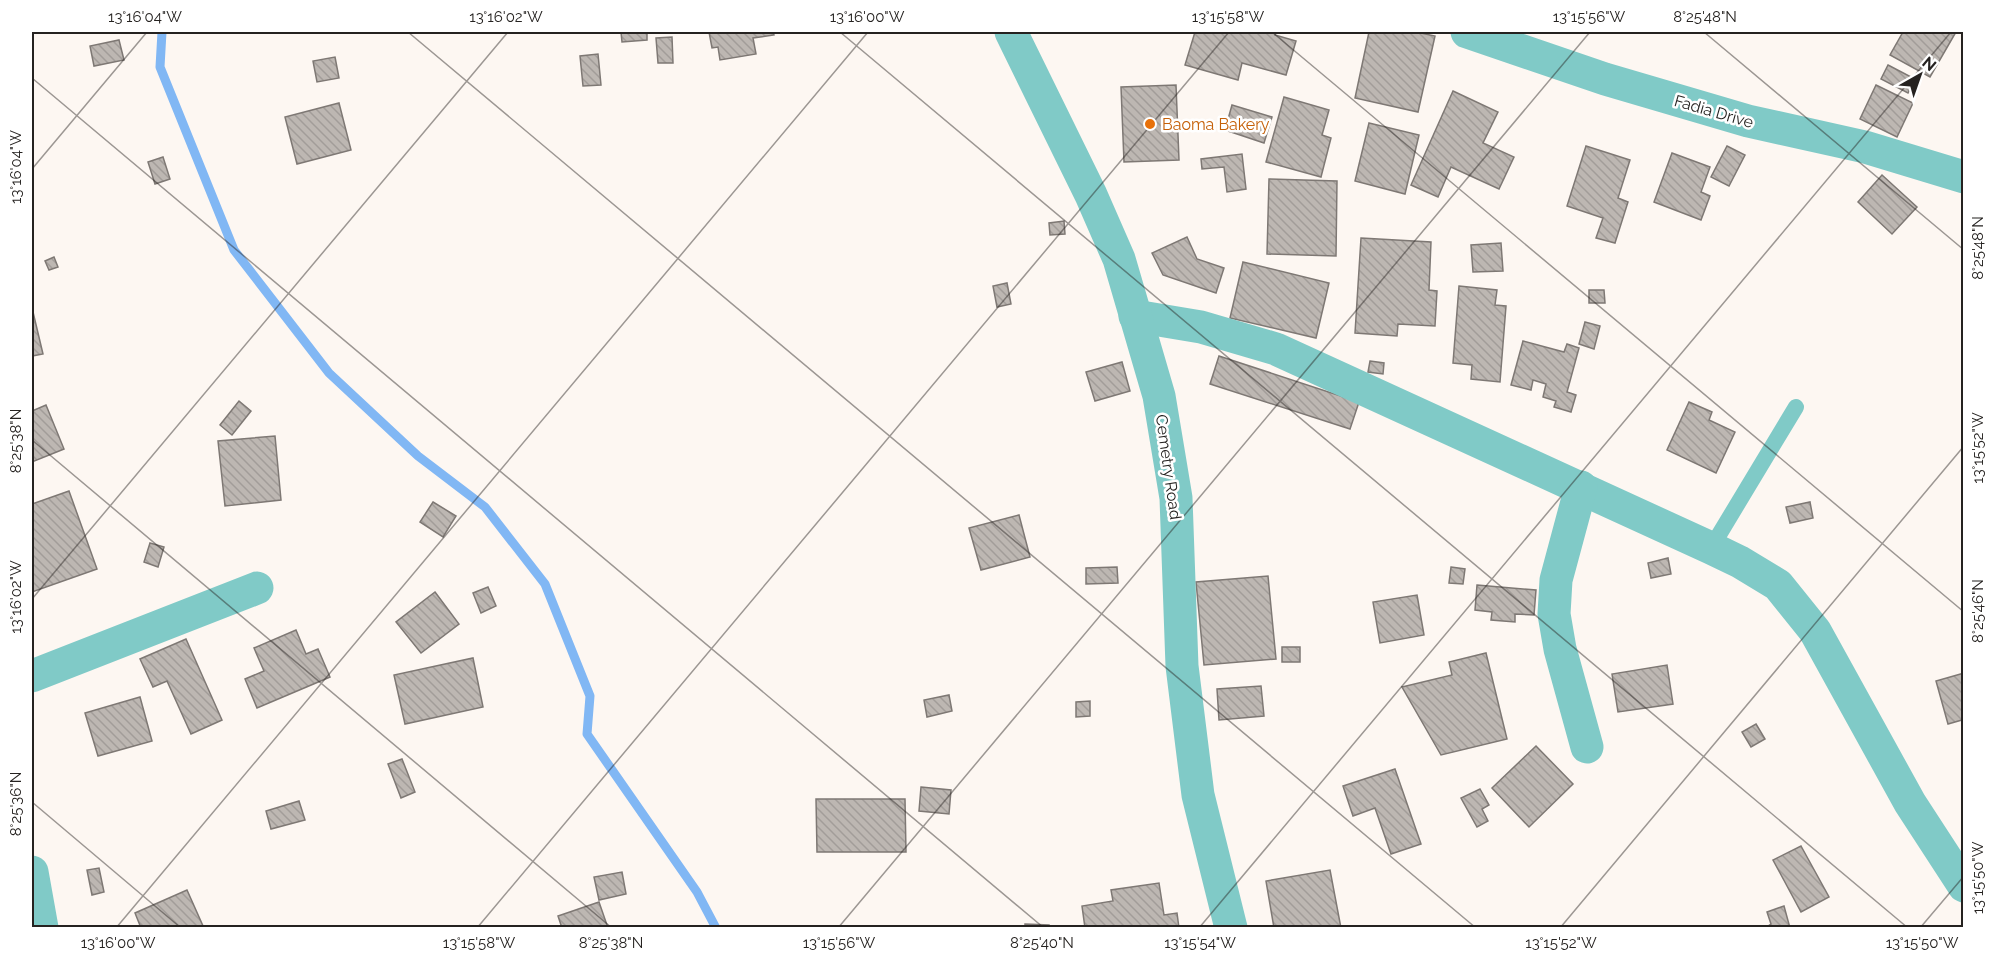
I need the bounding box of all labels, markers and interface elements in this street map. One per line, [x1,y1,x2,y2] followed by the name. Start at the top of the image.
[108,8,182,26] text: 13°16'04"W
[469,8,543,26] text: 13°16'02"W
[830,8,905,26] text: 13°16'00"W
[1192,8,1265,26] text: 13°15'58"W
[1553,8,1626,26] text: 13°15'56"W
[1673,8,1737,26] text: 8°25'48"N
[1890,45,1950,105] north arrow
[1919,53,1940,75] text: N
[1672,91,1756,132] street label: Fadia Drive
[1162,115,1270,134] place label: Baoma Bakery
[1143,117,1157,131] marker: Baoma Bakery
[7,130,25,204] text: 13°16'04"W
[1969,216,1987,280] text: 8°25'48"N
[7,409,25,473] text: 8°25'38"N
[1969,412,1987,484] text: 13°15'52"W
[1152,413,1185,521] street label: Cemetry Road
[7,560,25,634] text: 13°16'02"W
[1969,579,1987,643] text: 8°25'46"N
[7,772,25,836] text: 8°25'36"N
[1969,841,1987,914] text: 13°15'50"W
[81,934,156,952] text: 13°16'00"W
[443,934,516,952] text: 13°15'58"W
[579,934,643,952] text: 8°25'38"N
[803,934,876,952] text: 13°15'56"W
[1010,934,1074,952] text: 8°25'40"N
[1164,934,1236,952] text: 13°15'54"W
[1525,934,1597,952] text: 13°15'52"W
[1886,934,1959,952] text: 13°15'50"W

